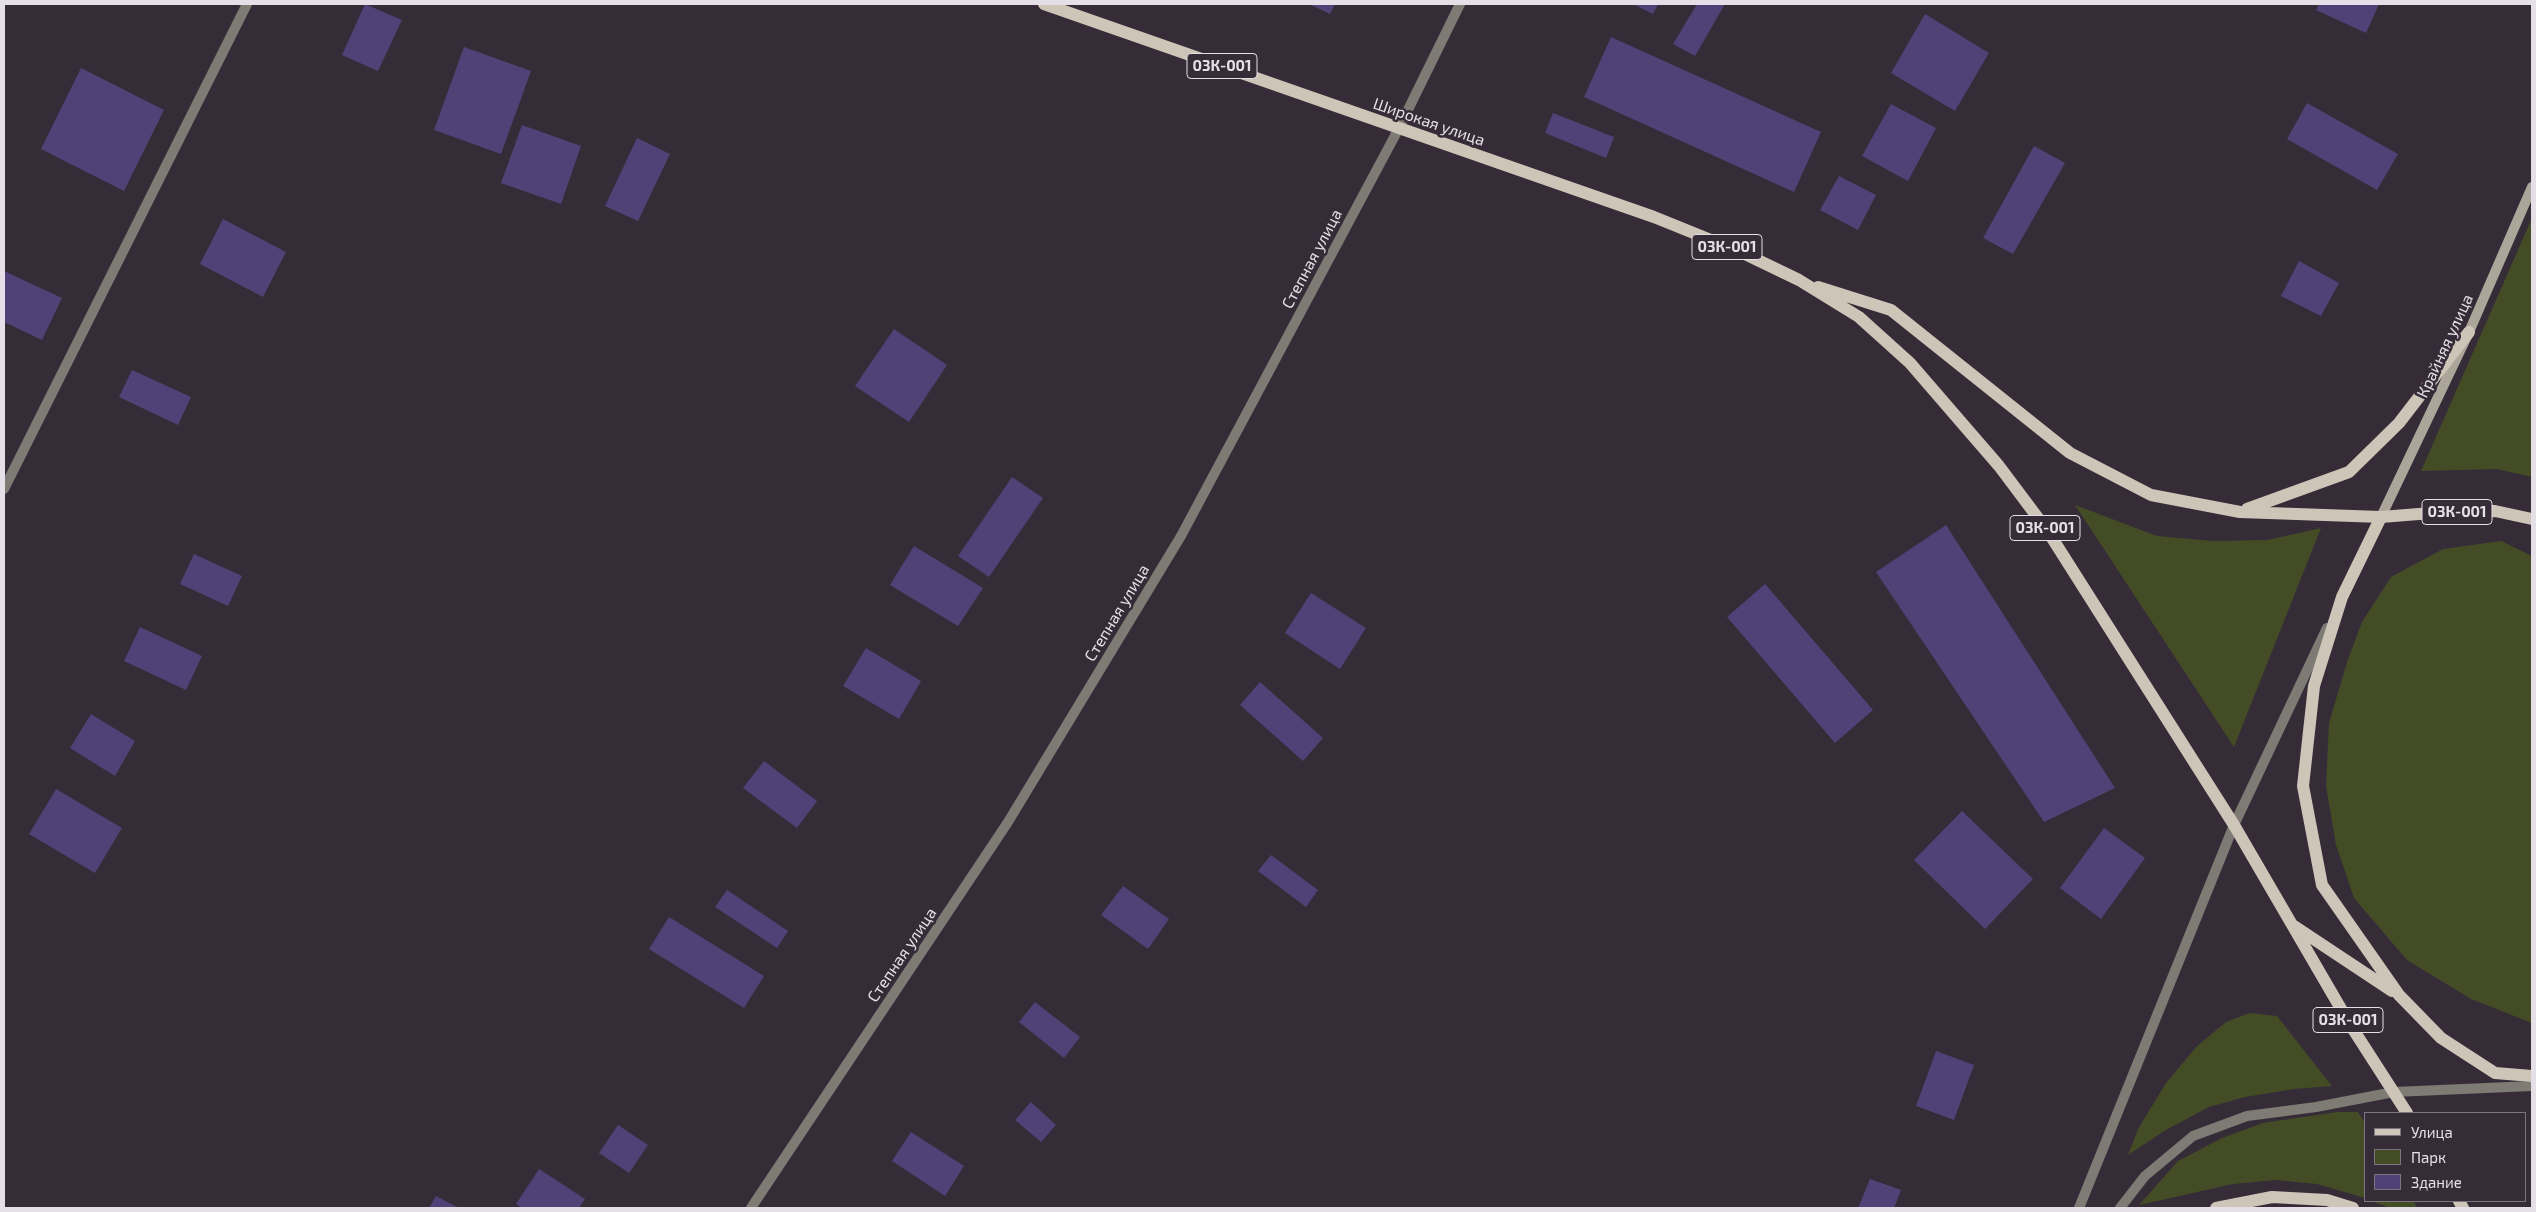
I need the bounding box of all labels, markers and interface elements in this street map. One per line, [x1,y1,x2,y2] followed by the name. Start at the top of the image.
[1187,54,1257,78] road number: 03К-001
[1371,94,1487,150] street label: Широкая улица
[1278,206,1346,312] street label: Степная улица
[1692,234,1762,260] road number: 03К-001
[2413,291,2477,401] street label: Крайняя улица
[2422,500,2492,524] road number: 03К-001
[2010,516,2080,540] road number: 03К-001
[1081,561,1153,665] street label: Степная улица
[863,904,941,1006] street label: Степная улица
[2313,1008,2383,1032] road number: 03К-001
[2364,1112,2526,1202] legend
[2411,1123,2453,1141] text: Улица
[2411,1148,2446,1166] text: Парк
[2411,1173,2462,1191] text: Здание

